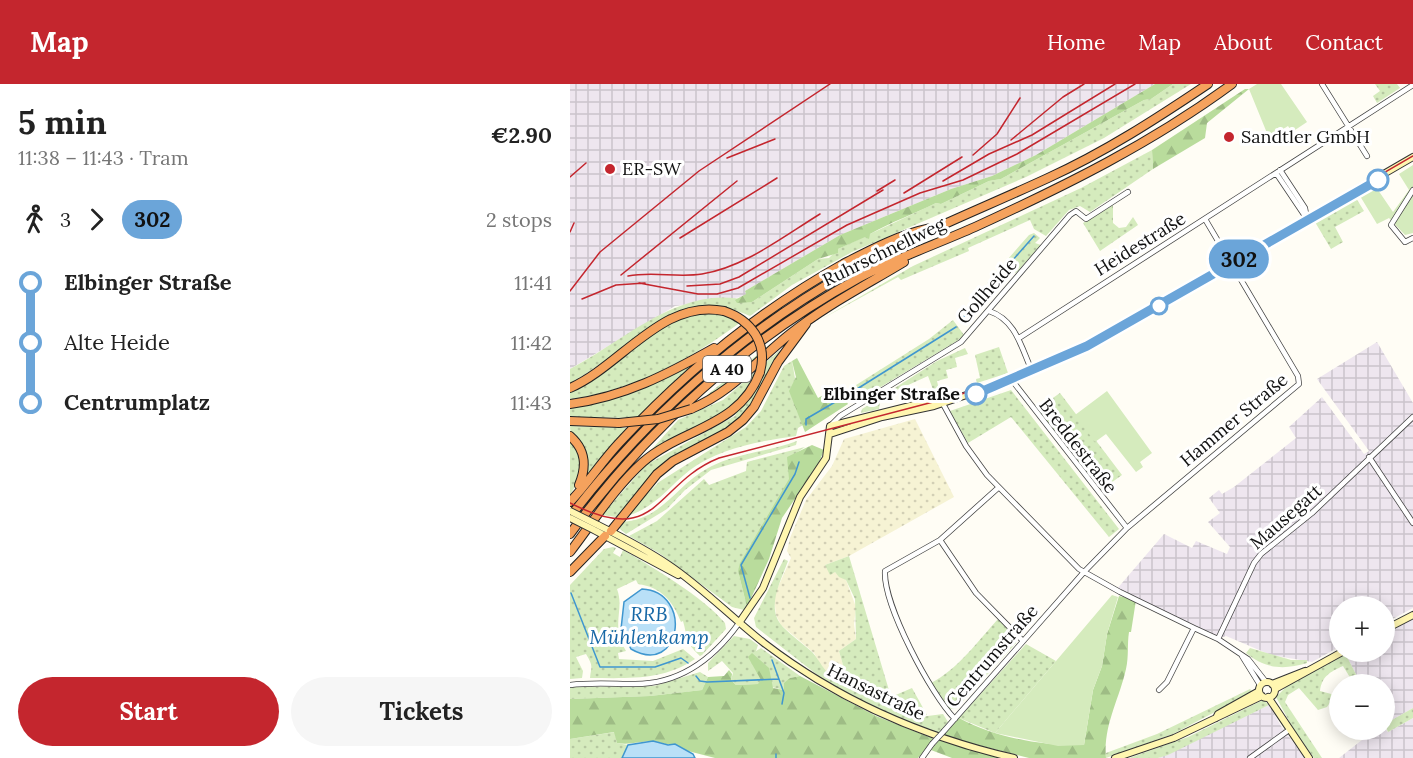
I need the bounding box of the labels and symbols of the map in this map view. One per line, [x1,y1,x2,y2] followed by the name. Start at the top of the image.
[1241,125,1370,148] place label: Sandtler GmbH
[1222,130,1236,144] marker: Sandtler GmbH
[622,157,682,180] place label: ER-SW
[603,162,617,176] marker: ER-SW
[1367,169,1389,191] unlabelled marker
[1090,206,1190,281] street label: Heidestraße
[819,211,950,291] street label: Ruhrschnellweg
[1204,240,1274,279] line badge: 302
[952,253,1022,328] street label: Gollheide
[1150,297,1168,315] unlabelled marker
[703,356,751,382] road number: A 40
[1175,368,1292,471] street label: Hammer Straße
[823,382,960,405] place label: Elbinger Straße
[965,383,987,405] marker: Elbinger Straße
[1034,394,1123,498] street label: Breddestraße
[1245,479,1326,554] street label: Mausegatt
[941,599,1043,712] street label: Centrumstraße
[589,601,709,649] water label: RRB Mühlenkamp
[824,658,929,725] street label: Hansastraße

